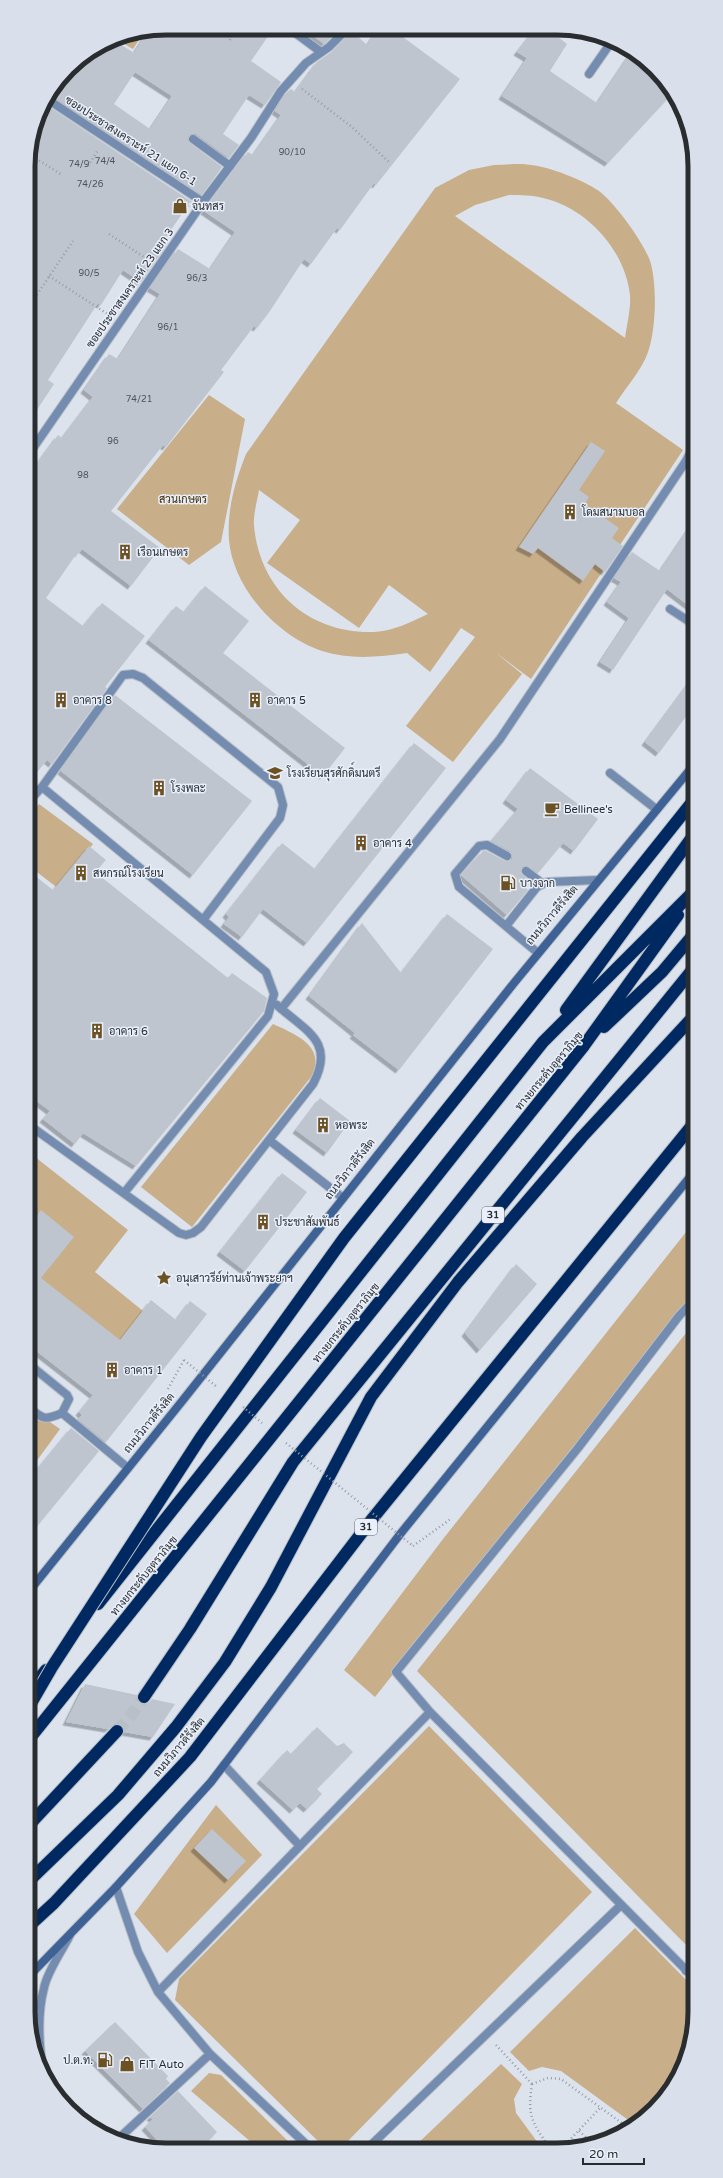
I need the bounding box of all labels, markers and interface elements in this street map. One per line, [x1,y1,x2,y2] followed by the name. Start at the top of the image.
[63,92,200,189] street label: ซอยประชาสงเคราะห์ 21 แยก 6-1
[279,147,306,158] house number: 90/10
[95,156,116,167] house number: 74/4
[69,159,90,170] house number: 74/9
[77,179,104,190] house number: 74/26
[171,197,189,215] shop icon: จันทสร
[192,199,224,213] place label: จันทสร
[82,224,176,350] street label: ซอยประชาสงเคราะห์ 23 แยก 3
[79,268,100,279] house number: 90/5
[187,273,207,284] house number: 96/3
[158,322,178,333] house number: 96/1
[126,394,152,405] house number: 74/21
[107,436,119,447] house number: 96
[77,470,89,481] house number: 98
[159,493,207,506] park label: สวนเกษตร
[561,503,579,521] building icon: โดมสนามบอล
[581,504,645,519] place label: โดมสนามบอล
[116,543,134,561] building icon: เรือนเกษตร
[137,545,188,559] place label: เรือนเกษตร
[52,691,70,709] building icon: อาคาร 8
[246,691,264,709] building icon: อาคาร 5
[73,694,112,707] place label: อาคาร 8
[267,694,306,707] place label: อาคาร 5
[286,761,380,782] place label: โรงเรียนสุรศักดิ์มนตรี
[266,764,284,782] school or university icon: โรงเรียนสุรศักดิ์มนตรี
[150,779,168,797] building icon: โรงพละ
[170,780,206,795] place label: โรงพละ
[543,800,561,818] cafe icon: Bellinee's
[564,803,613,816] place label: Bellinee's
[352,834,370,852] building icon: อาคาร 4
[373,837,412,850] place label: อาคาร 4
[72,864,90,882] building icon: สหกรณ์โรงเรียน
[93,865,164,880] place label: สหกรณ์โรงเรียน
[499,874,517,892] fuel station icon: บางจาก
[520,877,555,890] place label: บางจาก
[522,881,581,947] street label: ถนนวิภาวดีรังสิต
[88,1022,106,1040] building icon: อาคาร 6
[109,1025,148,1038] place label: อาคาร 6
[511,1028,587,1114] street label: ทางยกระดับอุตราภิมุข
[314,1116,332,1134] building icon: หอพระ
[335,1119,368,1132] place label: หอพระ
[321,1135,378,1202] street label: ถนนวิภาวดีรังสิต
[482,1207,504,1223] road number: 31
[254,1213,272,1231] building icon: ประชาสัมพันธ์
[275,1214,339,1229] place label: ประชาสัมพันธ์
[155,1269,173,1287] place icon: อนุเสาวรีย์ท่านเจ้าพระยาฯ
[176,1270,293,1287] place label: อนุเสาวรีย์ท่านเจ้าพระยาฯ
[309,1280,384,1367] street label: ทางยกระดับอุตราภิมุข
[103,1361,121,1379] building icon: อาคาร 1
[124,1364,163,1377] place label: อาคาร 1
[119,1389,177,1456] street label: ถนนวิภาวดีรังสิต
[355,1519,377,1535] road number: 31
[107,1533,182,1620] street label: ทางยกระดับอุตราภิมุข
[149,1713,208,1779] street label: ถนนวิภาวดีรังสิต
[96,2051,114,2069] fuel station icon: ป.ต.ท.
[63,2054,93,2067] place label: ป.ต.ท.
[118,2055,136,2073] shop icon: FIT Auto
[139,2058,184,2071] place label: FIT Auto
[583,2140,644,2166] scale bar
[589,2147,618,2161] text: 20 m

